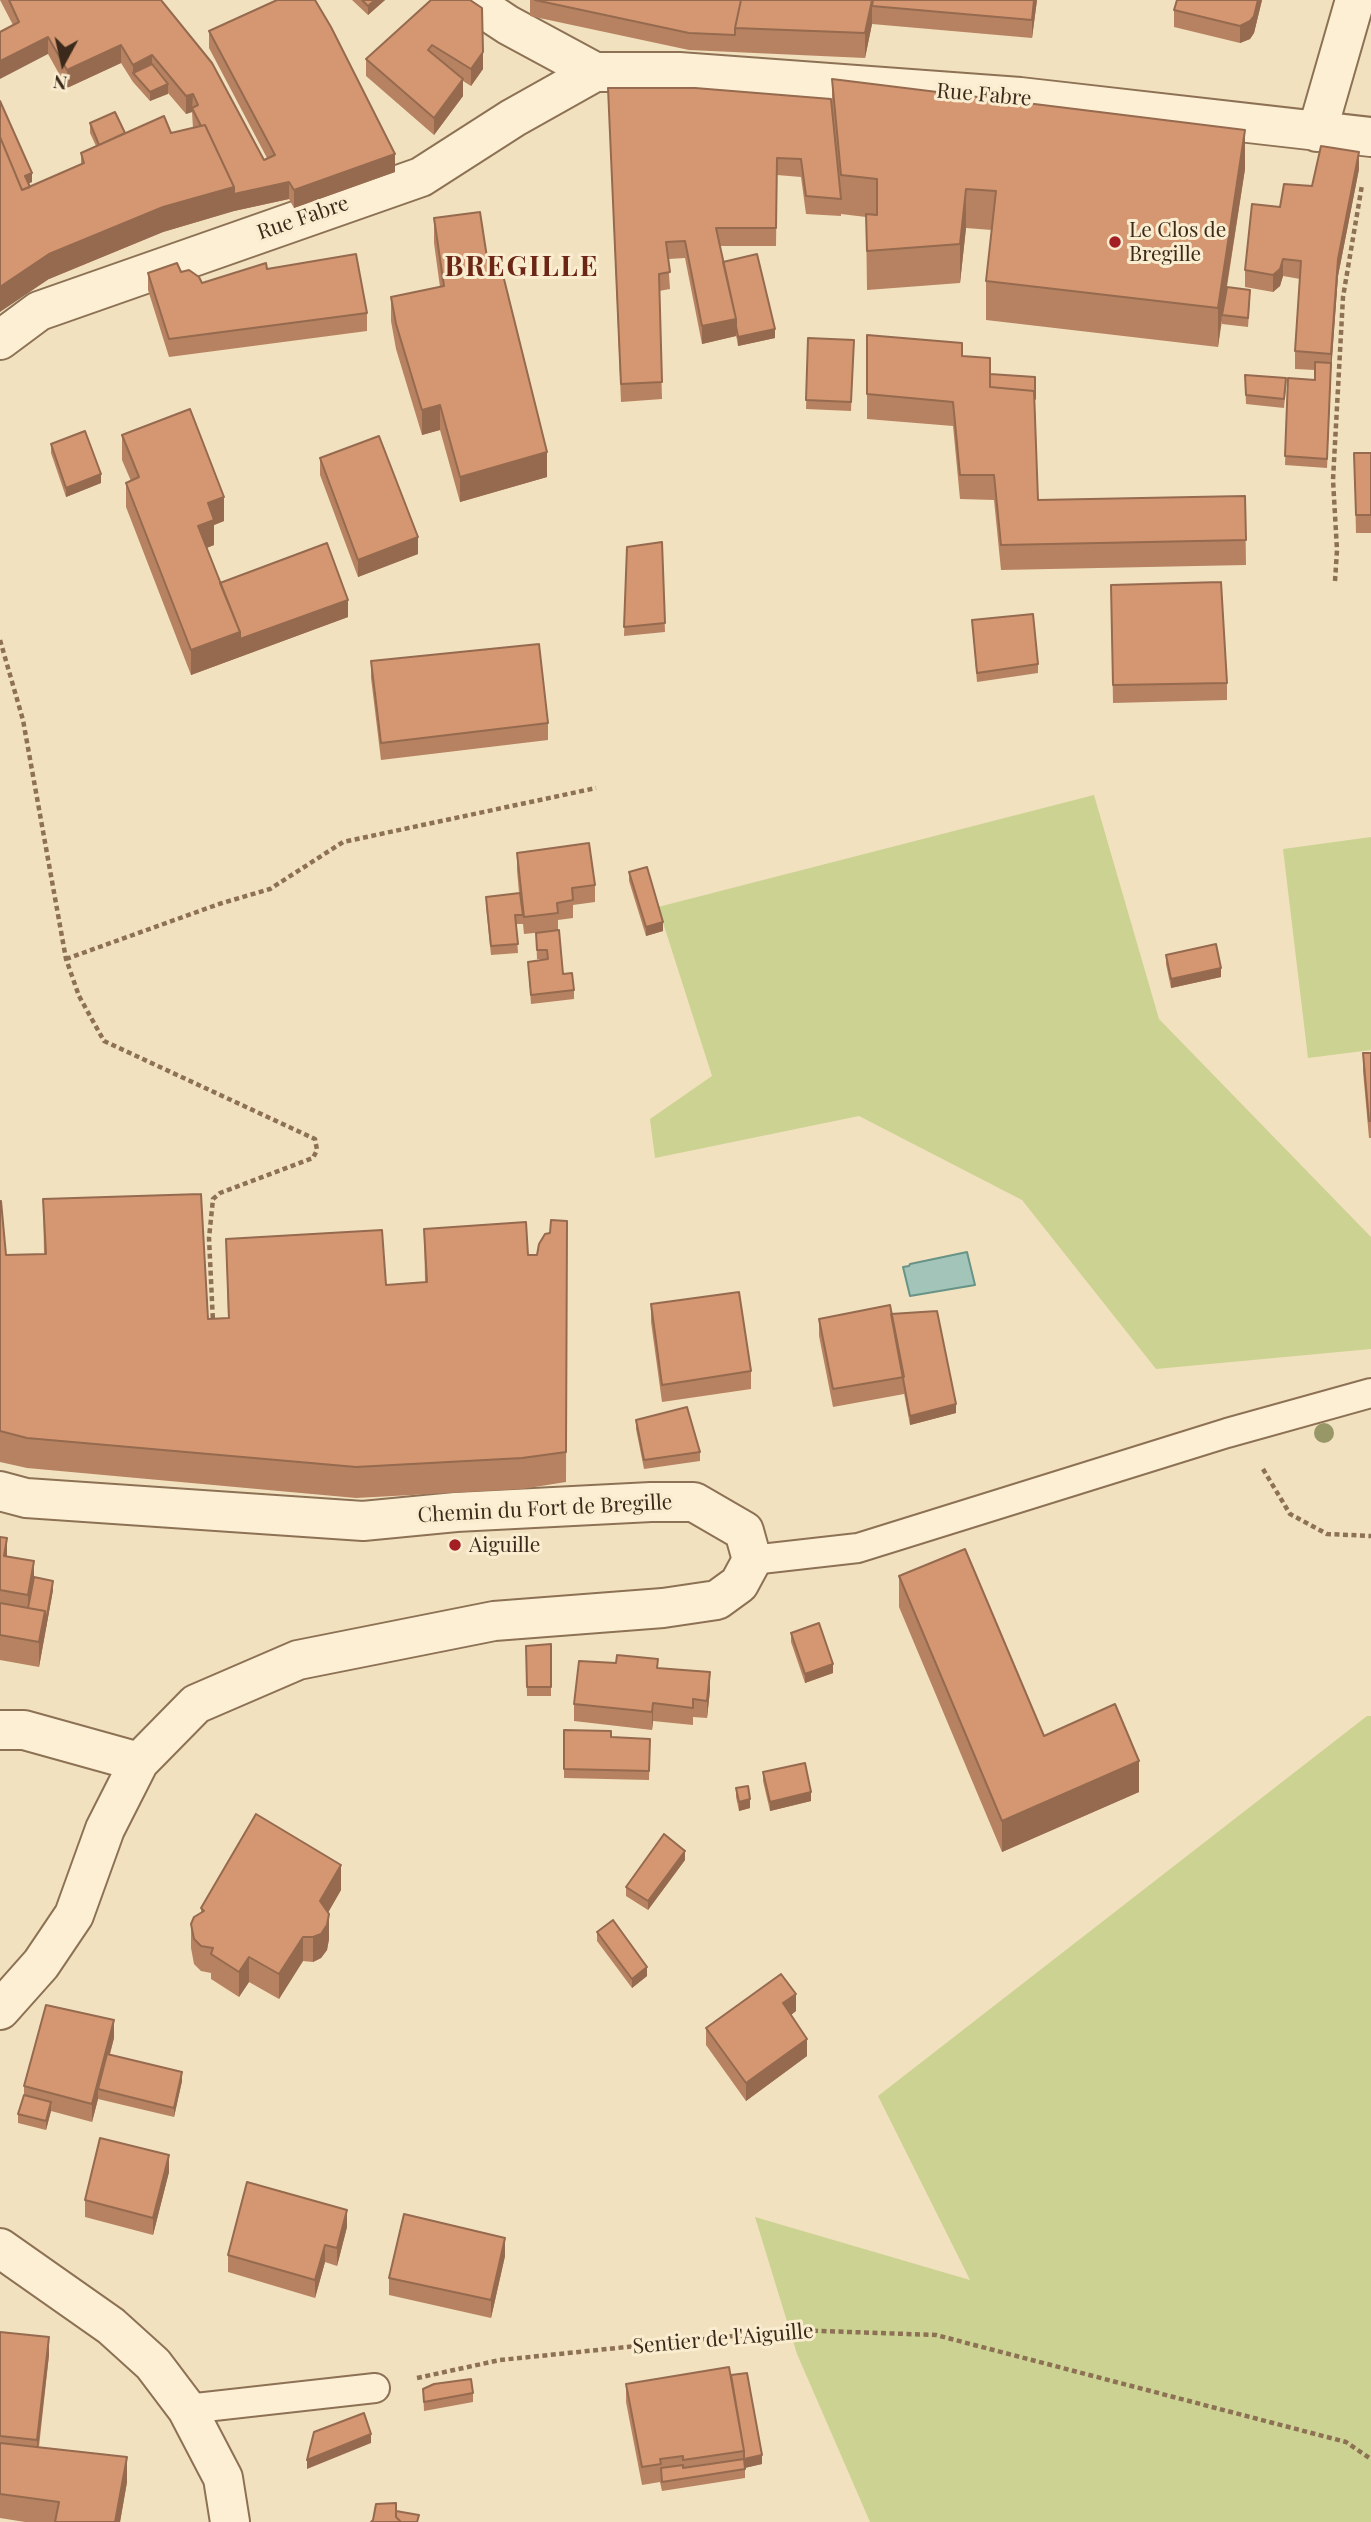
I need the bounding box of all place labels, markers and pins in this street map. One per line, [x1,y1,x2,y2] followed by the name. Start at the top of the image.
[1129,217,1226,267] place label: Le Clos de Bregille
[1107,234,1123,250] marker: Le Clos de Bregille
[469,1532,540,1558] place label: Aiguille
[447,1537,463,1553] marker: Aiguille

